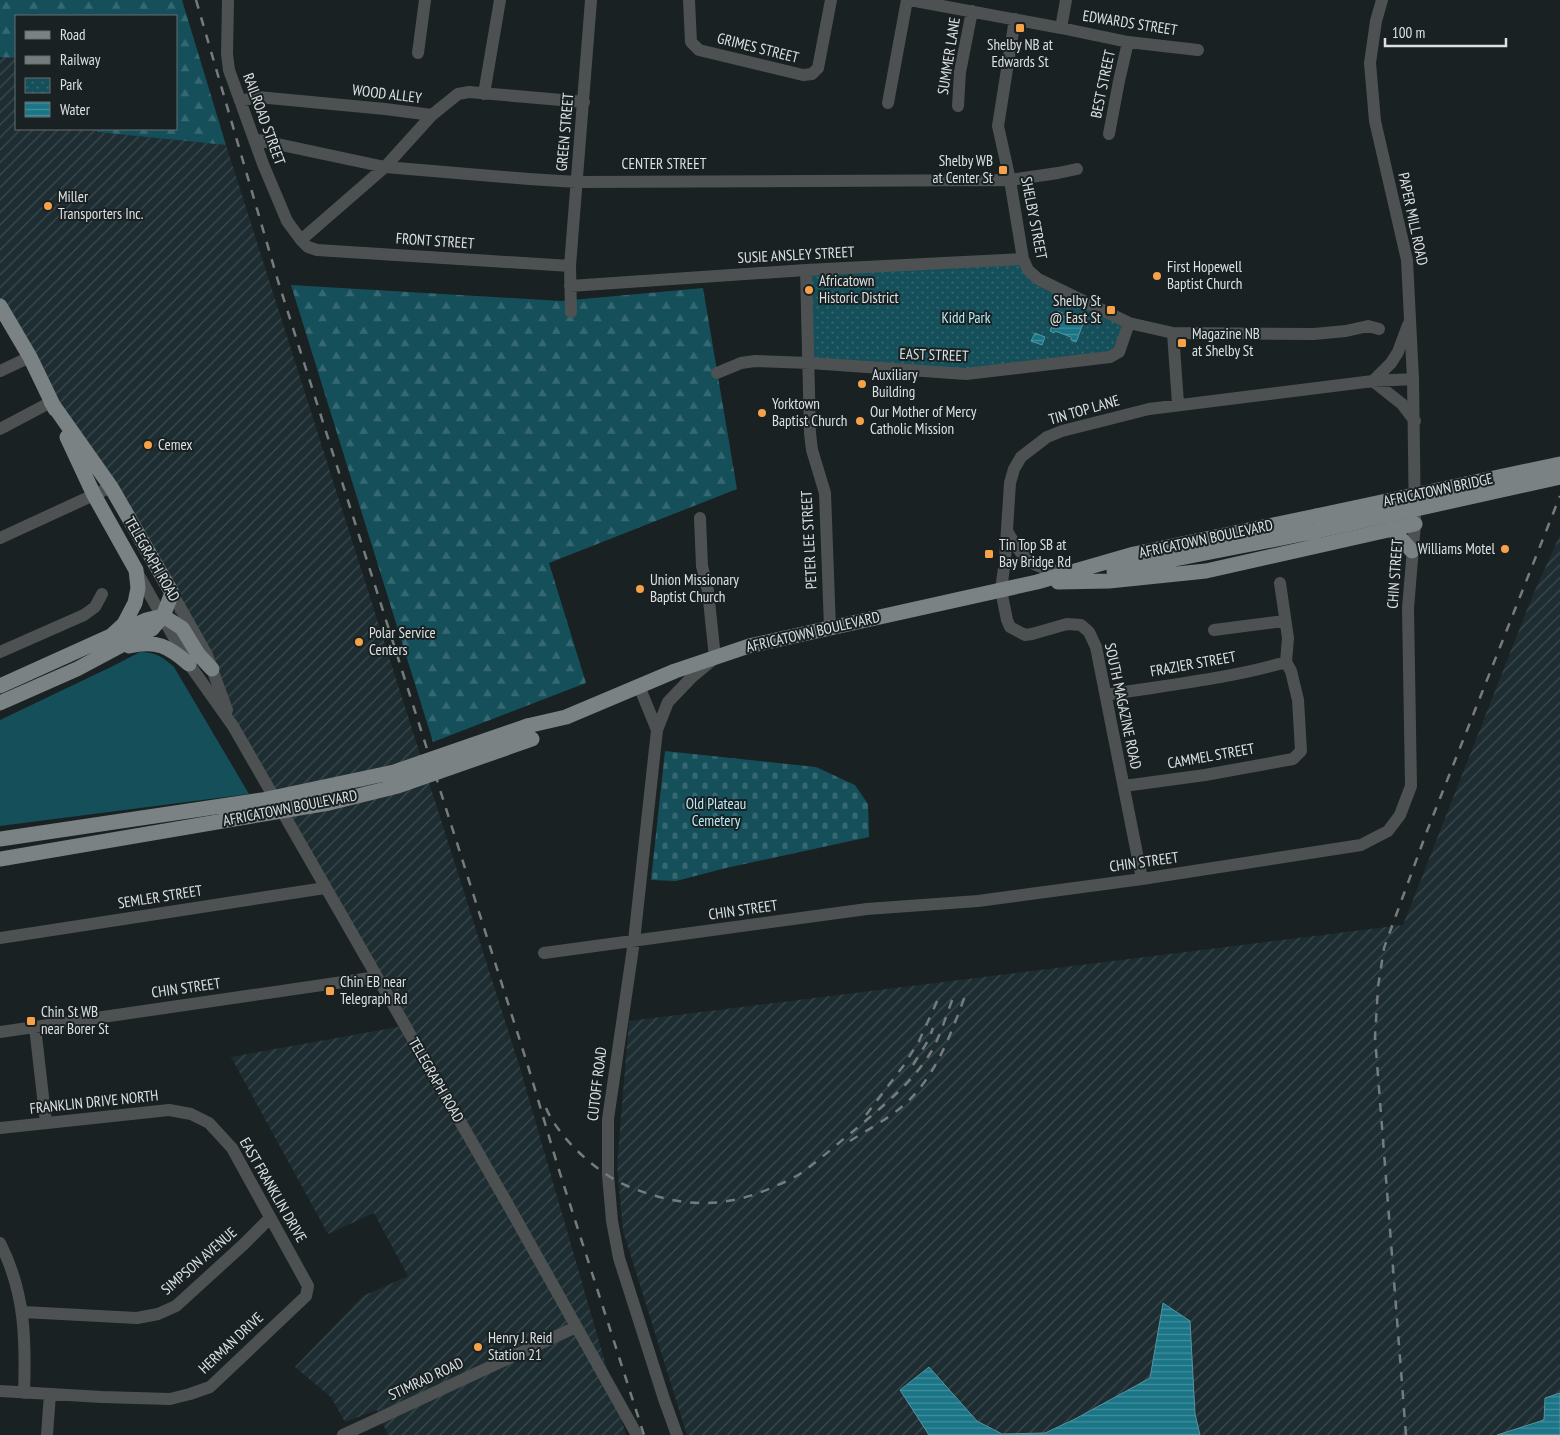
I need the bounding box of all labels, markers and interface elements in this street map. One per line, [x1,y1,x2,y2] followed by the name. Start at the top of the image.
[1081,6,1179,39] street label: EDWARDS STREET
[15,15,178,130] legend
[1385,15,1506,47] scale bar
[933,16,964,96] street label: SUMMER LANE
[1014,22,1026,34] marker: Shelby NB at Edwards St
[1392,23,1425,42] text: 100 m
[60,25,86,44] text: Road
[715,28,801,67] street label: GRIMES STREET
[987,35,1053,71] place label: Shelby NB at Edwards St
[1086,48,1119,120] street label: BEST STREET
[60,50,101,69] text: Railway
[239,70,290,168] street label: RAILROAD STREET
[60,75,82,94] text: Park
[351,80,423,107] street label: WOOD ALLEY
[552,92,577,172] street label: GREEN STREET
[60,100,91,119] text: Water
[932,151,993,187] place label: Shelby WB at Center St
[622,154,707,173] street label: CENTER STREET
[997,164,1009,176] marker: Shelby WB at Center St
[1394,171,1433,267] street label: PAPER MILL ROAD
[1017,175,1052,261] street label: SHELBY STREET
[58,187,144,223] place label: Miller Transporters Inc.
[42,200,54,212] marker: Miller Transporters Inc.
[395,228,475,253] street label: FRONT STREET
[737,242,855,267] street label: SUSIE ANSLEY STREET
[1167,257,1242,293] place label: First Hopewell Baptist Church
[1151,270,1163,282] marker: First Hopewell Baptist Church
[819,271,899,307] place label: Africatown Historic District
[803,284,815,296] marker: Africatown Historic District
[1050,291,1101,327] place label: Shelby St @ East St
[1105,304,1117,316] marker: Shelby St @ East St
[941,308,991,327] park label: Kidd Park
[1192,324,1260,360] place label: Magazine NB at Shelby St
[1176,337,1188,349] marker: Magazine NB at Shelby St
[899,344,969,365] street label: EAST STREET
[872,365,918,401] place label: Auxiliary Building
[856,378,868,390] marker: Auxiliary Building
[1046,390,1121,429] street label: TIN TOP LANE
[772,394,847,430] place label: Yorktown Baptist Church
[870,402,977,438] place label: Our Mother of Mercy Catholic Mission
[756,407,768,419] marker: Yorktown Baptist Church
[854,415,866,427] marker: Our Mother of Mercy Catholic Mission
[158,435,193,454] place label: Cemex
[142,439,154,451] marker: Cemex
[1381,469,1494,510] street label: AFRICATOWN BRIDGE
[796,490,821,590] street label: PETER LEE STREET
[121,513,184,605] street label: TELEGRAPH ROAD
[1137,515,1275,562] street label: AFRICATOWN BOULEVARD
[999,535,1071,571] place label: Tin Top SB at Bay Bridge Rd
[1383,538,1406,609] street label: CHIN STREET
[1418,539,1496,558] place label: Williams Motel
[1499,543,1511,555] marker: Williams Motel
[983,548,995,560] marker: Tin Top SB at Bay Bridge Rd
[650,570,739,606] place label: Union Missionary Baptist Church
[634,583,646,595] marker: Union Missionary Baptist Church
[744,607,882,656] street label: AFRICATOWN BOULEVARD
[369,623,436,659] place label: Polar Service Centers
[353,636,365,648] marker: Polar Service Centers
[1101,641,1146,771] street label: SOUTH MAGAZINE ROAD
[1149,647,1238,680] street label: FRAZIER STREET
[1166,738,1256,772] street label: CAMMEL STREET
[221,785,359,830] street label: AFRICATOWN BOULEVARD
[686,794,746,830] park label: Old Plateau Cemetery
[1108,847,1180,876] street label: CHIN STREET
[116,880,204,913] street label: SEMLER STREET
[707,895,779,924] street label: CHIN STREET
[340,972,408,1008] place label: Chin EB near Telegraph Rd
[150,973,222,1002] street label: CHIN STREET
[324,985,336,997] marker: Chin EB near Telegraph Rd
[41,1002,109,1038] place label: Chin St WB near Borer St
[25,1015,37,1027] marker: Chin St WB near Borer St
[405,1034,468,1126] street label: TELEGRAPH ROAD
[583,1046,610,1122] street label: CUTOFF ROAD
[29,1085,159,1118] street label: FRANKLIN DRIVE NORTH
[236,1134,311,1246] street label: EAST FRANKLIN DRIVE
[157,1223,240,1299] street label: SIMPSON AVENUE
[194,1308,267,1377] street label: HERMAN DRIVE
[488,1328,552,1364] place label: Henry J. Reid Station 21
[472,1341,484,1353] marker: Henry J. Reid Station 21
[385,1353,467,1404] street label: STIMRAD ROAD

